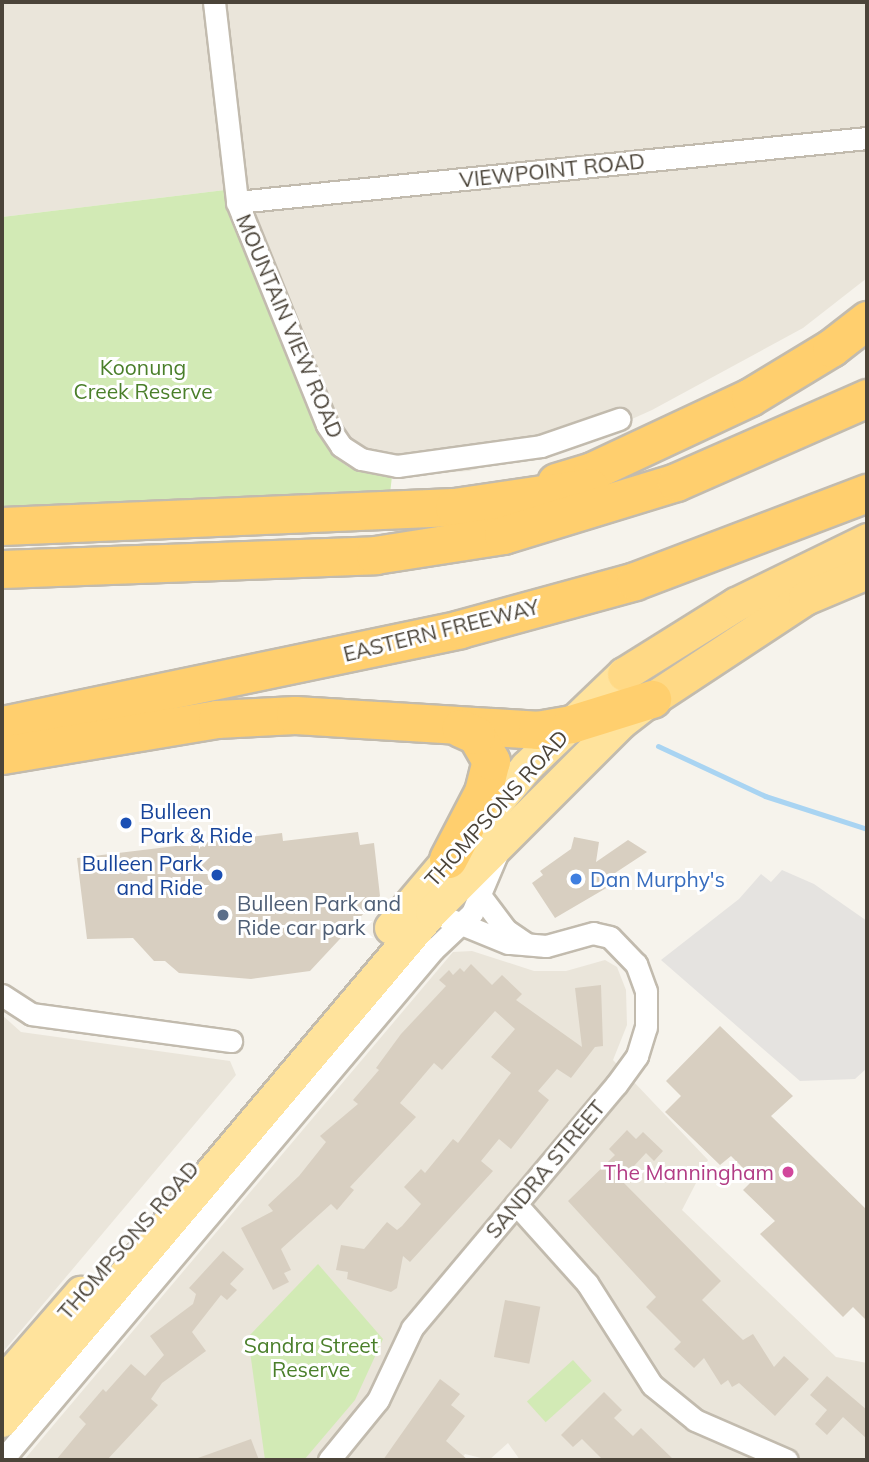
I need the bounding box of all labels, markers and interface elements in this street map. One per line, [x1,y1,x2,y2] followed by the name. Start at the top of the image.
[458,148,646,192] street label: VIEWPOINT ROAD
[231,210,349,442] street label: MOUNTAIN VIEW ROAD
[73,354,213,404] park label: Koonung Creek Reserve
[341,593,541,667] street label: EASTERN FREEWAY
[419,725,573,891] street label: THOMPSONS ROAD
[140,798,253,848] place label: Bulleen Park & Ride
[118,815,134,831] marker: Bulleen Park & Ride
[82,850,203,900] place label: Bulleen Park and Ride
[590,866,725,892] place label: Dan Murphy's
[209,867,225,883] marker: Bulleen Park and Ride
[568,871,584,887] marker: Dan Murphy's
[237,890,401,940] place label: Bulleen Park and Ride car park
[215,907,231,923] marker: Bulleen Park and Ride car park
[480,1095,610,1243] street label: SANDRA STREET
[52,1156,204,1324] street label: THOMPSONS ROAD
[604,1159,774,1185] place label: The Manningham
[780,1164,796,1180] marker: The Manningham
[244,1332,378,1382] park label: Sandra Street Reserve

